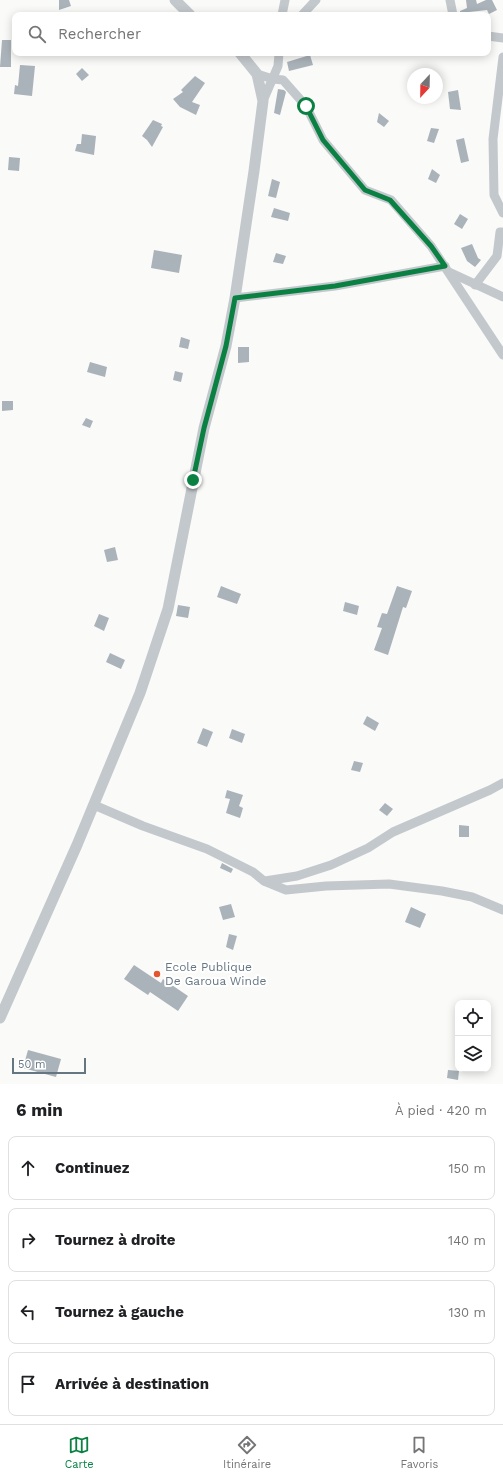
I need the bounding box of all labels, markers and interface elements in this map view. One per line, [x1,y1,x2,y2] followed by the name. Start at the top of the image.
[12,12,491,56] search box
[26,23,48,45] icon: search
[58,25,141,43] text: Rechercher
[407,68,443,104] north arrow
[297,97,315,115] route start
[184,471,202,489] route end
[165,960,266,988] place label: Ecole Publique De Garoua Winde
[152,969,162,979] marker: Ecole Publique De Garoua Winde
[455,1000,491,1072] map controls
[455,1000,491,1036] button: locate
[455,1036,491,1072] button: layers
[12,1056,86,1075] scale bar
[18,1058,45,1071] text: 50 m
[16,1100,63,1120] text: 6 min
[395,1103,487,1118] text: À pied · 420 m
[17,1157,39,1179] icon: ahead
[55,1159,129,1177] text: Continuez
[448,1161,486,1176] text: 150 m
[17,1229,39,1251] icon: right
[55,1231,175,1249] text: Tournez à droite
[448,1233,486,1248] text: 140 m
[17,1301,39,1323] icon: left
[55,1303,184,1321] text: Tournez à gauche
[448,1305,486,1320] text: 130 m
[17,1373,39,1395] icon: arrive
[55,1375,209,1393] text: Arrivée à destination
[65,1434,94,1471] tab: Carte
[223,1434,271,1471] tab: Itinéraire
[401,1434,438,1471] tab: Favoris

